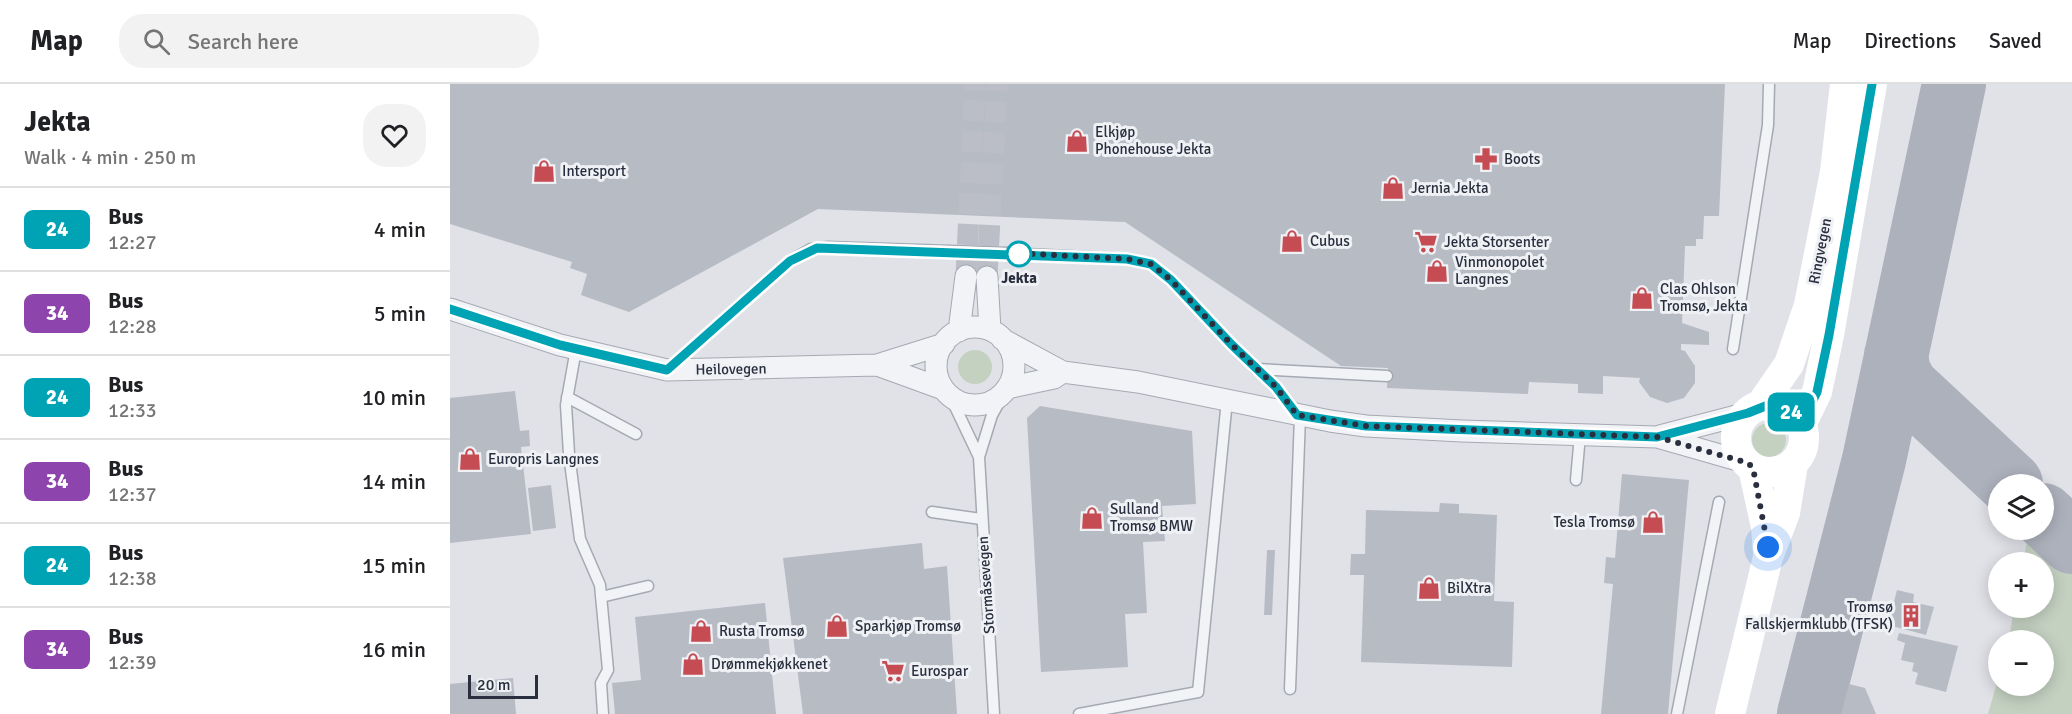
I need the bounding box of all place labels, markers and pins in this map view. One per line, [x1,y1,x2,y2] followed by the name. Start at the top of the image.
[1095,123,1211,158] place label: Elkjøp Phonehouse Jekta
[1064,128,1090,154] shop icon: Elkjøp Phonehouse Jekta
[1473,146,1499,172] pharmacy icon: Boots
[1504,150,1541,168] place label: Boots
[531,158,557,184] shop icon: Intersport
[562,162,626,180] place label: Intersport
[1380,175,1406,201] shop icon: Jernia Jekta
[1411,179,1489,197] place label: Jernia Jekta
[1279,228,1305,254] shop icon: Cubus
[1413,229,1439,255] supermarket icon: Jekta Storsenter
[1310,232,1350,250] place label: Cubus
[1444,233,1550,251] place label: Jekta Storsenter
[1006,241,1032,267] marker: Jekta
[1455,253,1544,288] place label: Vinmonopolet Langnes
[1424,258,1450,284] shop icon: Vinmonopolet Langnes
[1001,269,1037,287] place label: Jekta
[1660,280,1748,315] place label: Clas Ohlson Tromsø, Jekta
[1629,285,1655,311] shop icon: Clas Ohlson Tromsø, Jekta
[457,446,483,472] shop icon: Europris Langnes
[488,450,599,468] place label: Europris Langnes
[1110,500,1193,535] place label: Sulland Tromsø BMW
[1079,505,1105,531] shop icon: Sulland Tromsø BMW
[1640,509,1666,535] shop icon: Tesla Tromsø
[1553,513,1635,531] place label: Tesla Tromsø
[1416,575,1442,601] shop icon: BilXtra
[1447,579,1491,597] place label: BilXtra
[1745,598,1893,633] place label: Tromsø Fallskjermklubb (TFSK)
[1898,603,1924,629] building icon: Tromsø Fallskjermklubb (TFSK)
[824,613,850,639] shop icon: Sparkjøp Tromsø
[855,617,961,635] place label: Sparkjøp Tromsø
[688,618,714,644] shop icon: Rusta Tromsø
[719,622,805,640] place label: Rusta Tromsø
[680,651,706,677] shop icon: Drømmekjøkkenet
[711,655,828,673] place label: Drømmekjøkkenet
[880,658,906,684] supermarket icon: Eurospar
[911,662,969,680] place label: Eurospar

